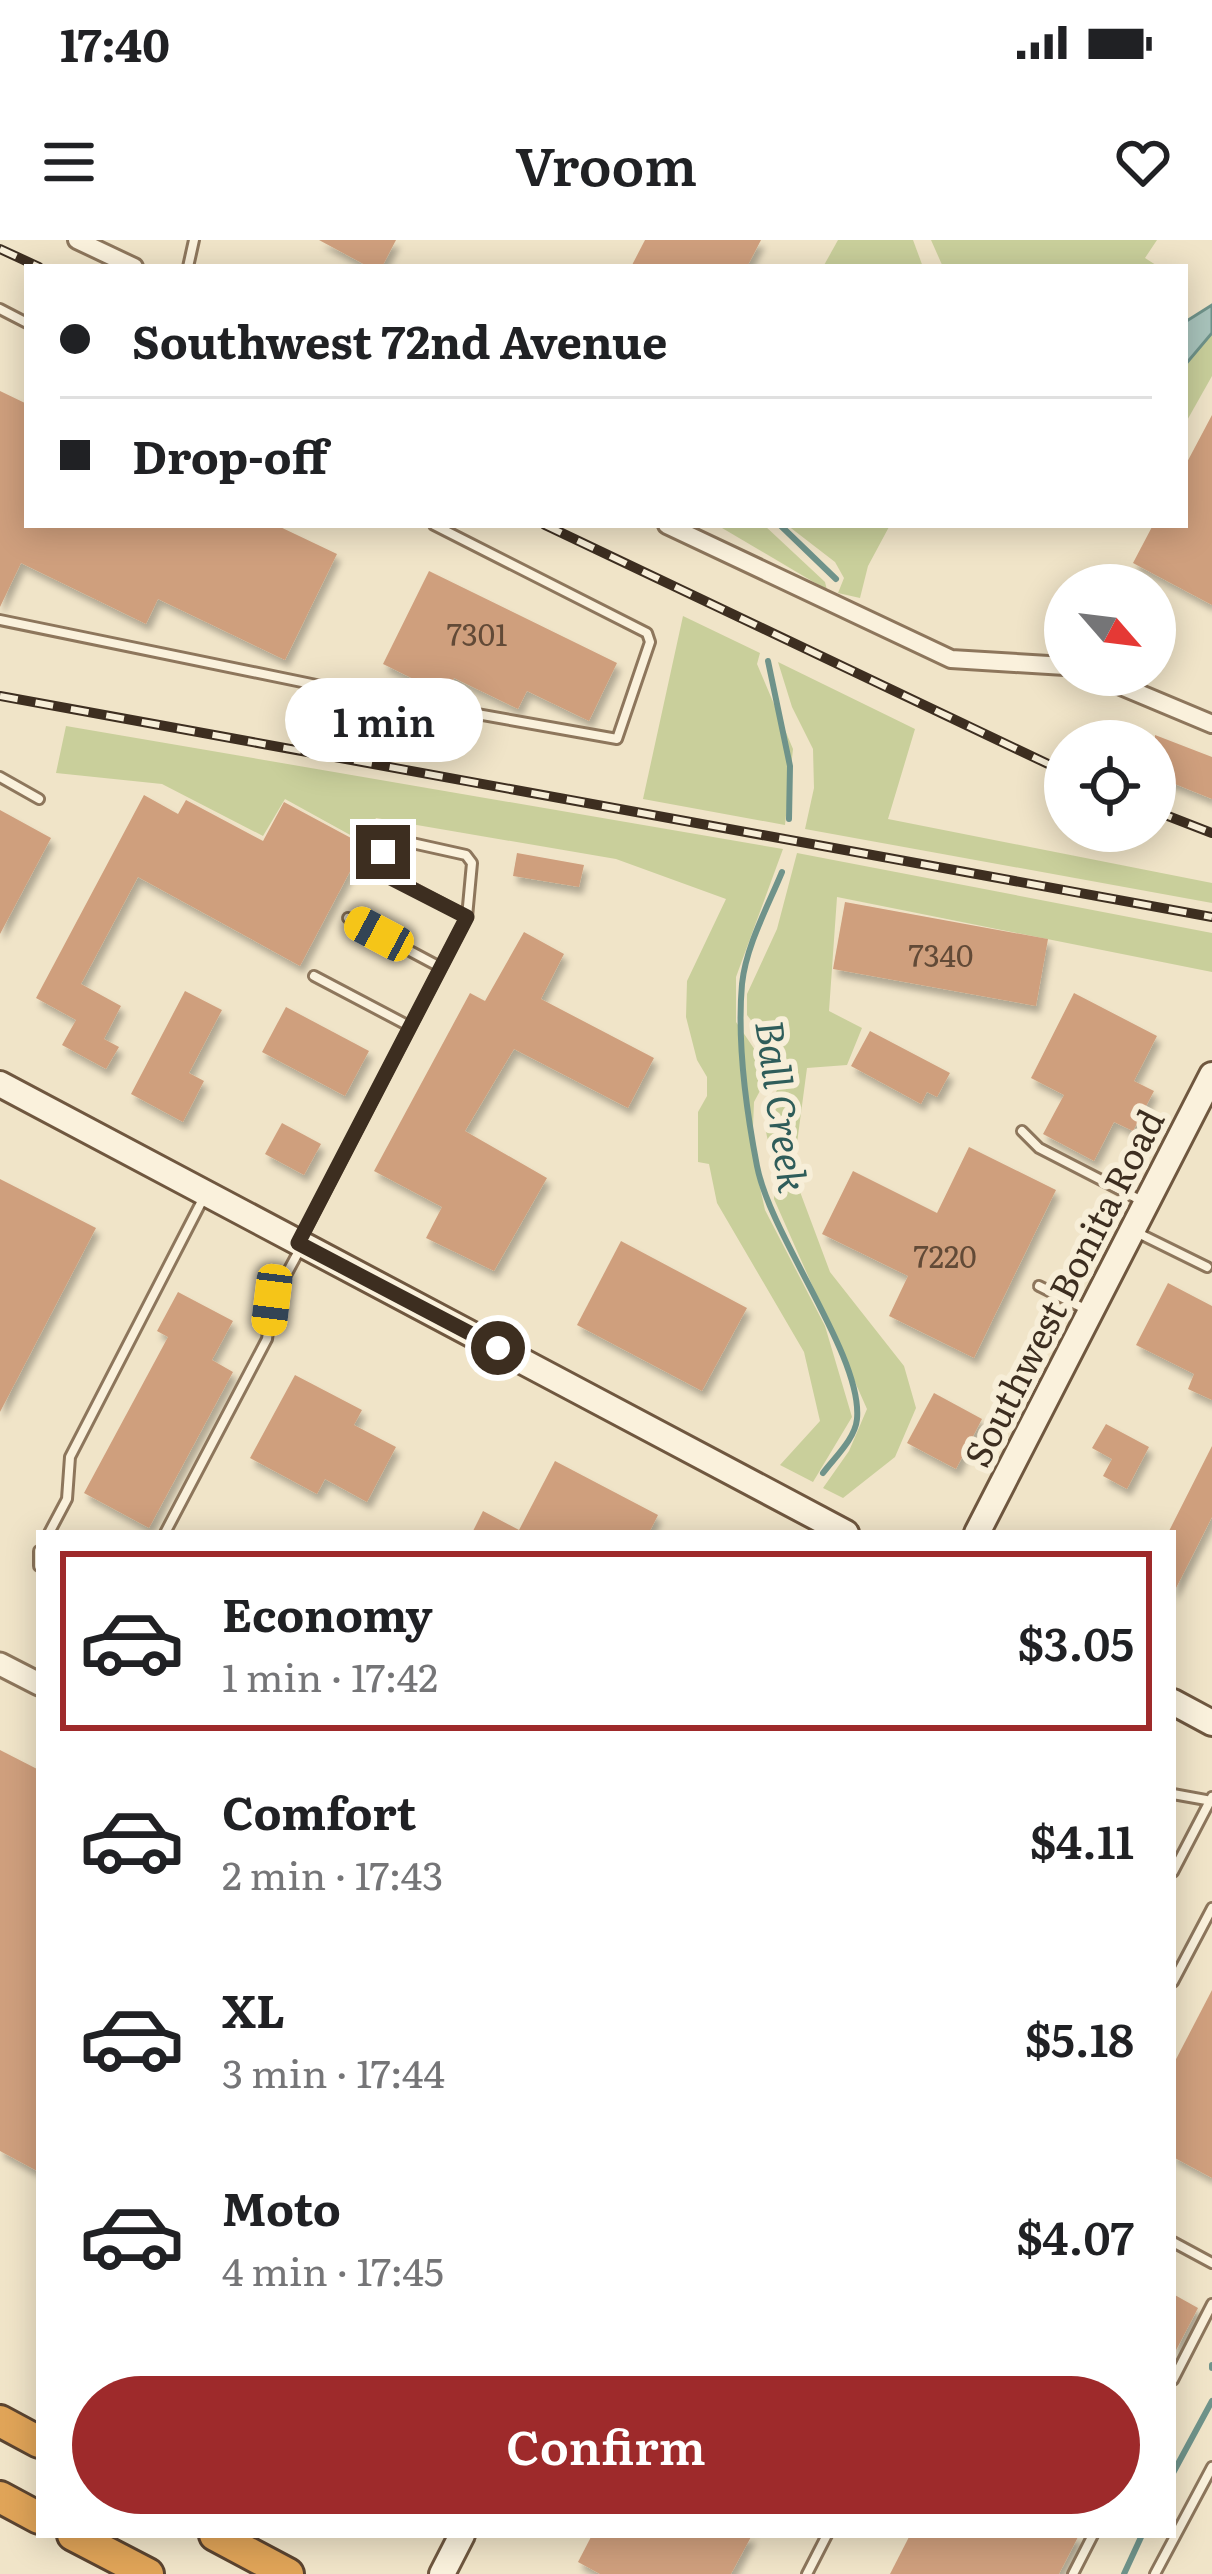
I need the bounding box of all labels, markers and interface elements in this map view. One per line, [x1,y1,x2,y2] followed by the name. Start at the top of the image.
[60,9,170,76] text: 17:40
[515,122,697,203] text: Vroom
[36,129,102,195] icon: menu
[1110,129,1176,195] icon: heart
[132,306,668,373] text: Southwest 72nd Avenue
[132,421,328,488] text: Drop-off
[1044,564,1176,696] north arrow
[1044,564,1176,852] map controls
[447,611,507,655] house number: 7301
[284,678,482,762] callout: 1 min
[333,691,435,749] text: 1 min
[1044,720,1176,852] button: locate
[356,825,410,879] route end
[339,901,419,967] car
[909,932,973,976] house number: 7340
[743,1016,825,1196] water label: Ball Creek
[949,1099,1175,1475] street label: Southwest Bonita Road
[914,1233,976,1277] house number: 7220
[250,1262,294,1338] car
[471,1321,525,1375] route start
[222,1579,433,1646] text: Economy
[78,1587,186,1695] icon: car
[1017,1608,1134,1675] text: $3.05
[222,1646,438,1704] text: 1 min · 17:42
[222,1777,416,1844] text: Comfort
[78,1785,186,1893] icon: car
[1030,1806,1134,1873] text: $4.11
[222,1844,443,1902] text: 2 min · 17:43
[222,1975,285,2042] text: XL
[78,1983,186,2091] icon: car
[1025,2004,1134,2071] text: $5.18
[222,2042,445,2100] text: 3 min · 17:44
[222,2173,341,2240] text: Moto
[78,2181,186,2289] icon: car
[1016,2202,1134,2269] text: $4.07
[222,2240,444,2298] text: 4 min · 17:45
[72,2376,1140,2514] button: Confirm

